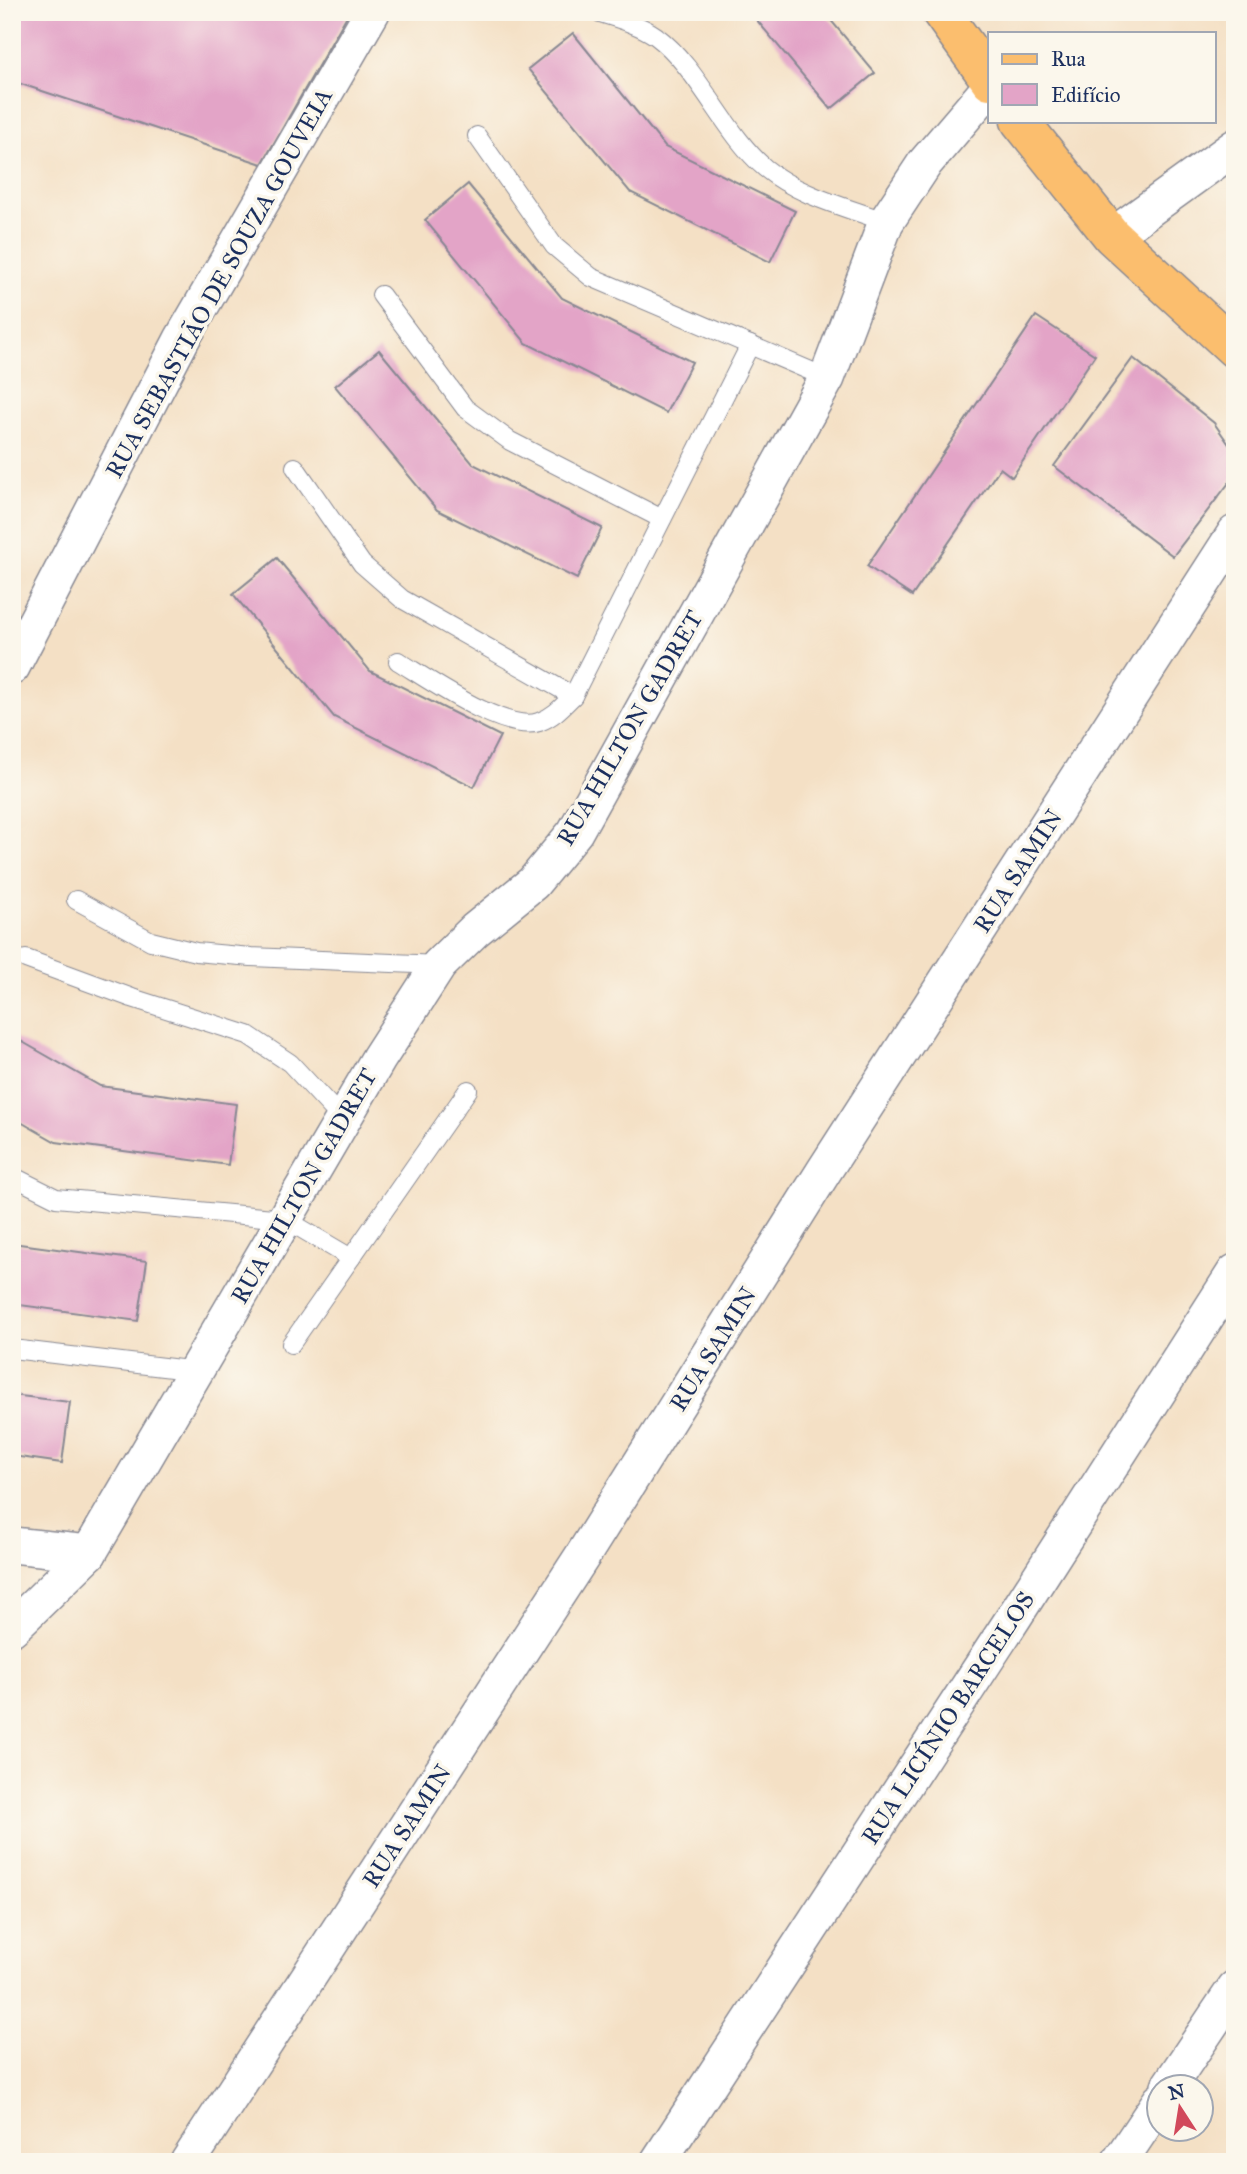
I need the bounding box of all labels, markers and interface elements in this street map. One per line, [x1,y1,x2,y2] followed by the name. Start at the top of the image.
[988,32,1216,122] legend
[1051,46,1086,72] text: Rua
[1051,82,1121,108] text: Edifício
[99,83,339,483] street label: RUA SEBASTIÃO DE SOUZA GOUVEIA
[550,605,710,851] street label: RUA HILTON GADRET
[967,804,1069,938] street label: RUA SAMIN
[224,1063,384,1309] street label: RUA HILTON GADRET
[663,1281,763,1417] street label: RUA SAMIN
[855,1586,1041,1850] street label: RUA LICÍNIO BARCELOS
[356,1759,458,1893] street label: RUA SAMIN
[1146,2072,1216,2142] north arrow
[1166,2079,1187,2105] text: N

